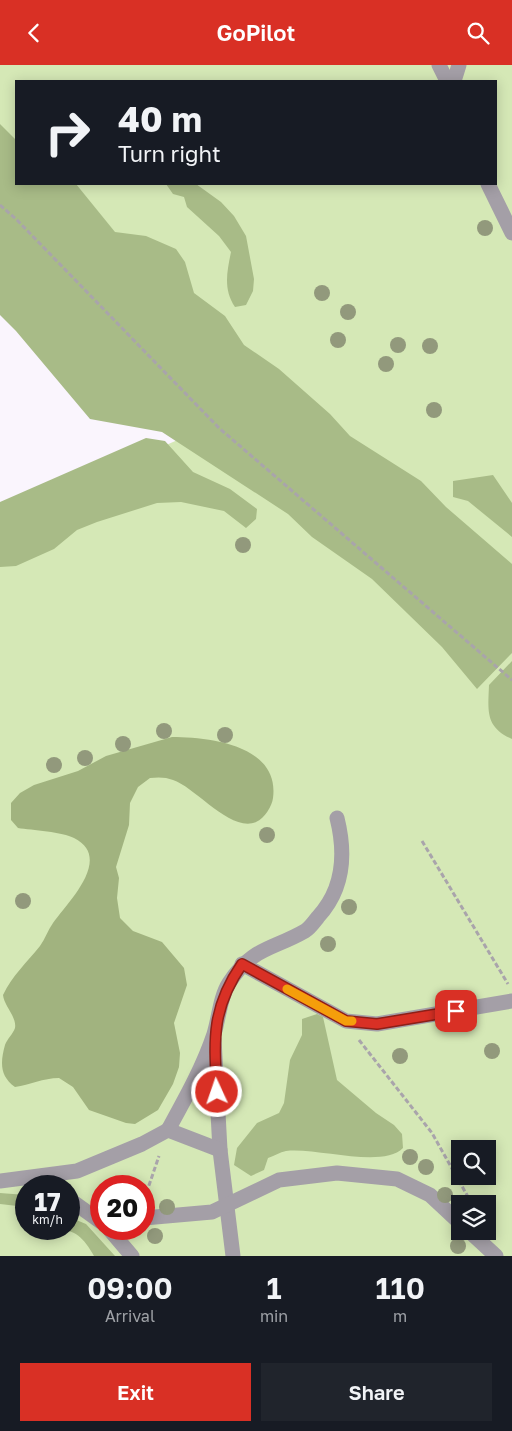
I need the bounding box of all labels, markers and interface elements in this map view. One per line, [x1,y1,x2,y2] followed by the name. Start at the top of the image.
[20,19,48,47] icon: back
[217,19,295,46] text: GoPilot
[464,19,492,47] icon: search
[118,98,202,140] text: 40 m
[35,100,100,165] icon: right
[118,140,221,167] text: Turn right
[435,990,477,1032] pin
[442,997,470,1025] icon: arrive
[190,1065,242,1117] position arrow
[451,1140,496,1240] map controls
[451,1140,496,1185] button: search
[90,1175,155,1240] speed limit sign: 20
[34,1186,61,1217] text: 17
[451,1195,496,1240] button: layers
[32,1212,63,1227] text: km/h
[87,1270,173,1306] text: 09:00
[266,1270,282,1306] text: 1
[375,1270,425,1306] text: 110
[105,1306,155,1326] text: Arrival
[260,1306,288,1326] text: min
[393,1306,407,1326] text: m
[20,1363,251,1421] button: Exit
[261,1363,492,1421] button: Share

